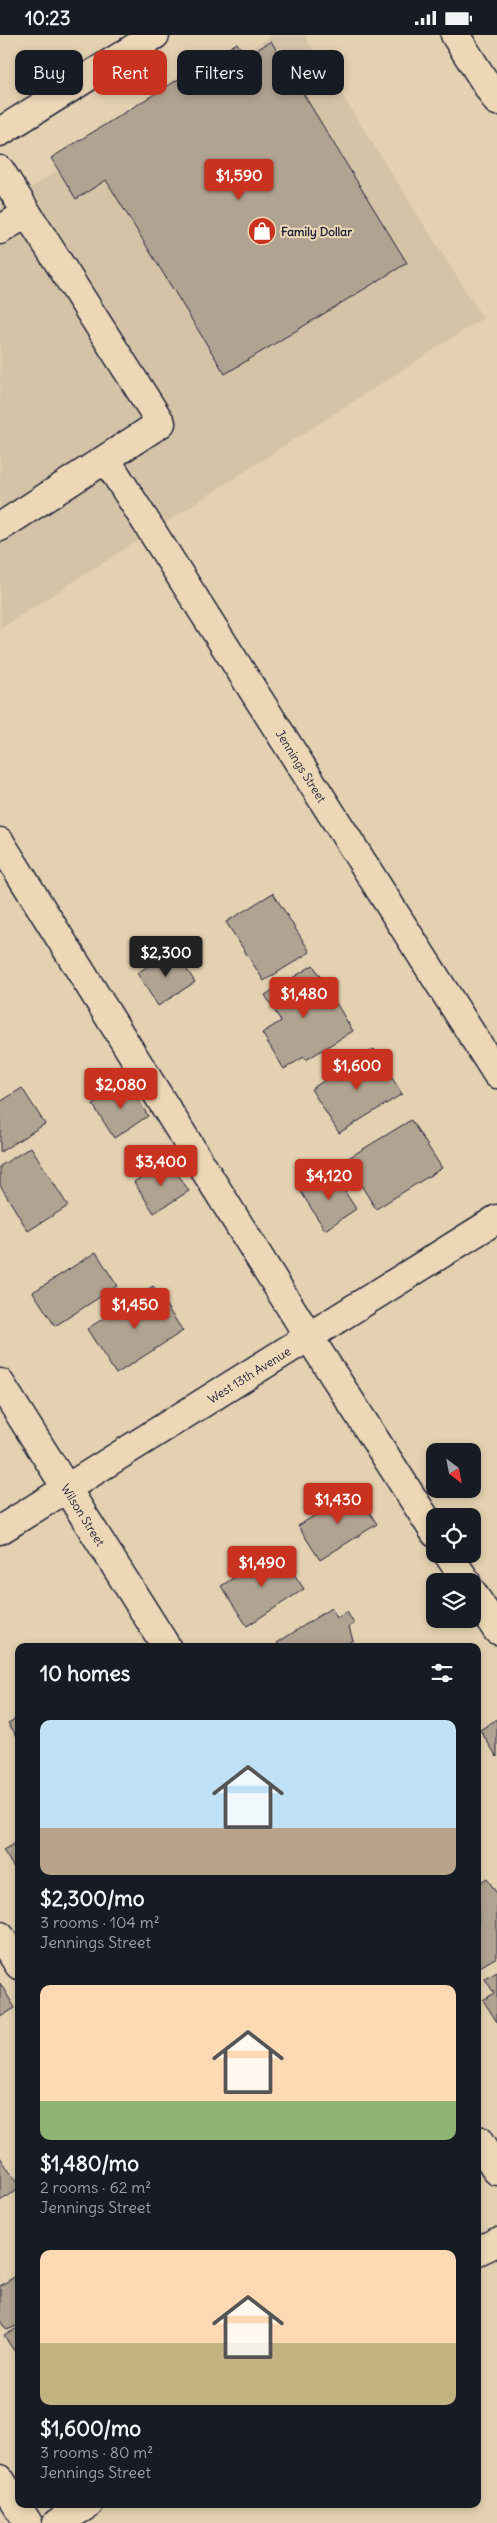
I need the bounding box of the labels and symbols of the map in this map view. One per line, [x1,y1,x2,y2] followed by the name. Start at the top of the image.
[198,159,280,201] pin: $1,590
[247,216,277,246] shop icon: Family Dollar
[281,224,352,240] place label: Family Dollar
[273,727,329,805] street label: Jennings Street
[125,935,207,978] pin: $2,300
[263,977,345,1019] pin: $1,480
[316,1049,398,1091] pin: $1,600
[80,1067,162,1110] pin: $2,080
[120,1145,202,1187] pin: $3,400
[288,1159,370,1201] pin: $4,120
[94,1287,176,1330] pin: $1,450
[205,1343,293,1407] street label: West 13th Avenue
[426,1443,481,1497] north arrow
[58,1481,108,1549] street label: Wilson Street
[297,1483,379,1525] pin: $1,430
[221,1545,303,1588] pin: $1,490

